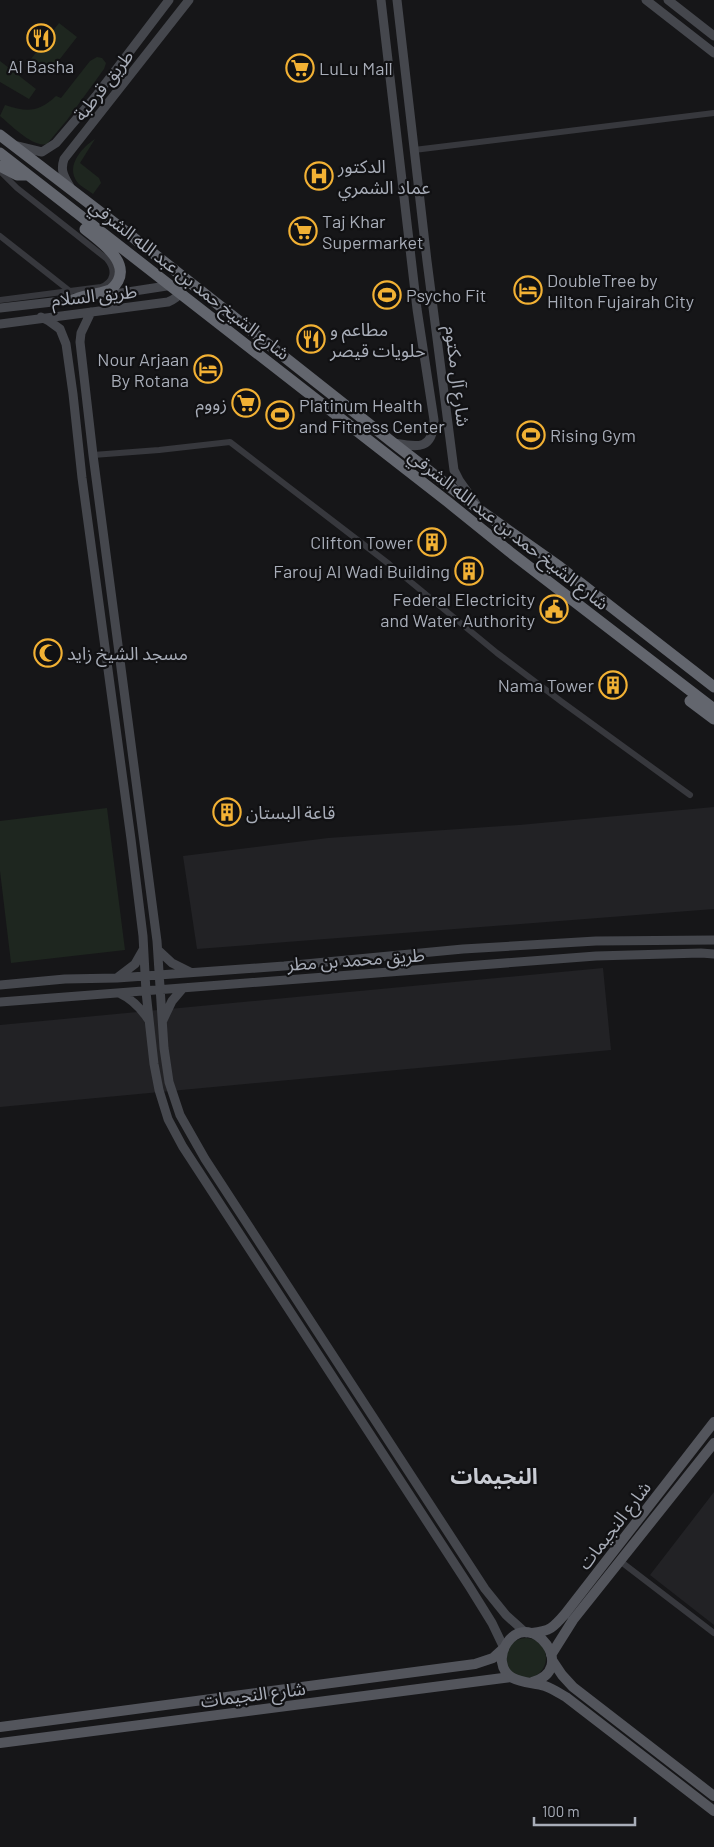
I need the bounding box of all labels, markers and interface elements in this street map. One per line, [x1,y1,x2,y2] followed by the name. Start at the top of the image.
[26,23,56,53] restaurant icon: Al Basha
[68,45,138,126] street label: طريق قرطبة
[285,53,315,83] supermarket icon: LuLu Mall
[8,55,74,77] place label: Al Basha
[319,57,393,79] place label: LuLu Mall
[337,155,430,201] place label: الدكتور عماد الشمري
[304,161,334,191] hospital icon: الدكتور عماد الشمري
[83,194,294,367] street label: شارع الشيخ حمد بن عبد الله الشرقي
[322,210,423,253] place label: Taj Khar Supermarket
[288,216,318,246] supermarket icon: Taj Khar Supermarket
[547,269,694,312] place label: DoubleTree by Hilton Fujairah City
[513,275,543,305] hotel icon: DoubleTree by Hilton Fujairah City
[50,280,138,314] street label: طريق السلام
[372,280,402,310] sports icon: Psycho Fit
[406,284,486,306] place label: Psycho Fit
[329,318,426,362] place label: مطاعم و حلويات قيصر
[296,324,326,354] restaurant icon: مطاعم و حلويات قيصر
[437,324,475,428] street label: شارع آل مكتوم
[97,348,189,391] place label: Nour Arjaan By Rotana
[193,354,223,384] hotel icon: Nour Arjaan By Rotana
[231,388,261,418] supermarket icon: زووم
[196,392,227,418] place label: زووم
[299,394,445,437] place label: Platinum Health and Fitness Center
[265,400,295,430] sports icon: Platinum Health and Fitness Center
[516,420,546,450] sports icon: Rising Gym
[550,424,636,446] place label: Rising Gym
[402,444,613,617] street label: شارع الشيخ حمد بن عبد الله الشرقي
[417,527,447,557] building icon: Clifton Tower
[310,531,413,553] place label: Clifton Tower
[454,556,484,586] building icon: Farouj Al Wadi Building
[273,560,450,582] place label: Farouj Al Wadi Building
[380,588,535,631] place label: Federal Electricity and Water Authority
[539,594,569,624] public building icon: Federal Electricity and Water Authority
[33,638,63,668] mosque icon: مسجد الشيخ زايد
[67,642,188,667] place label: مسجد الشيخ زايد
[598,670,628,700] building icon: Nama Tower
[498,674,594,696] place label: Nama Tower
[212,797,242,827] building icon: قاعة البستان
[246,801,335,824] place label: قاعة البستان
[286,943,426,976] street label: طريق محمد بن مطر
[450,1462,538,1489] district label: النجيمات
[573,1477,658,1576] street label: شارع النجيمات
[199,1677,307,1715] street label: شارع النجيمات
[534,1794,635,1826] scale bar
[542,1802,580,1820] text: 100 m

